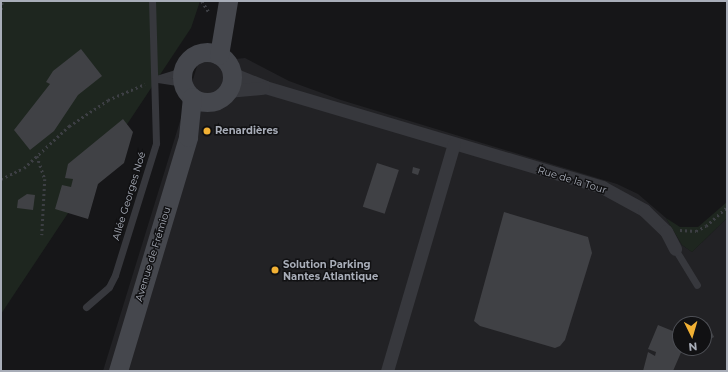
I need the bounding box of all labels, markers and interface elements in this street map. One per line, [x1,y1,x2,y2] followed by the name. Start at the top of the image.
[215,125,278,137] place label: Renardières
[202,126,212,136] marker: Renardières
[110,150,148,242] street label: Allée Georges Noé
[536,164,608,196] street label: Rue de la Tour
[133,205,173,303] street label: Avenue de Frémiou
[283,258,378,282] place label: Solution Parking Nantes Atlantique
[270,265,280,275] marker: Solution Parking Nantes Atlantique
[672,316,712,356] north arrow
[688,340,698,354] text: N

